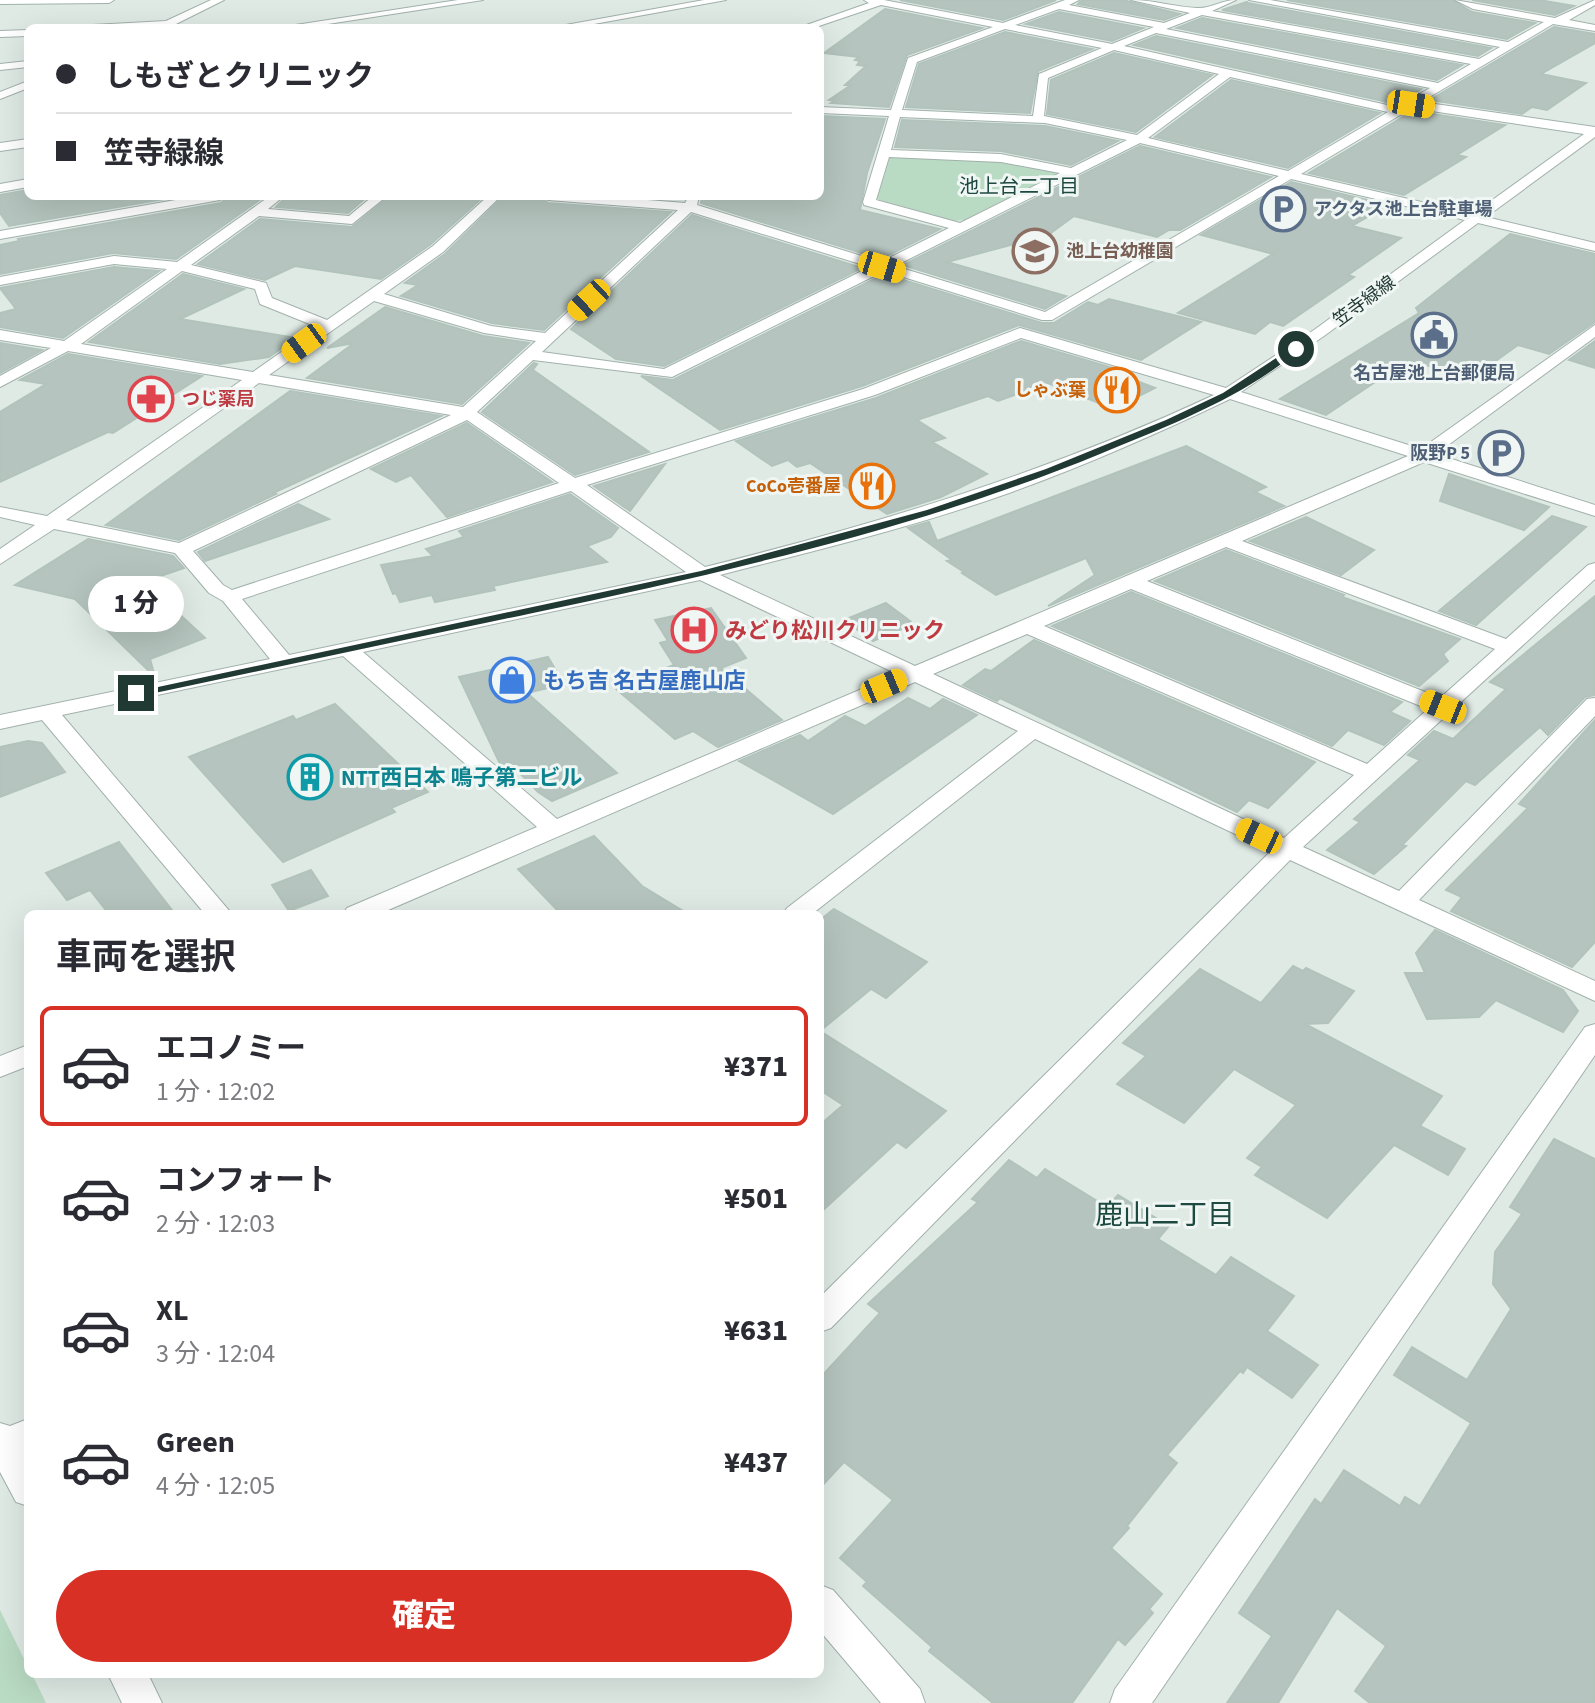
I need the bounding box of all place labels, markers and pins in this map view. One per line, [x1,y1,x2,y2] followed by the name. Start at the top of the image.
[1259,185,1307,233] parking icon: アクタス池上台駐車場
[1314,197,1492,222] place label: アクタス池上台駐車場
[1011,227,1059,275] school or university icon: 池上台幼稚園
[1066,239,1174,264] place label: 池上台幼稚園
[1410,311,1458,359] public building icon: 名古屋池上台郵便局
[1353,361,1515,386] place label: 名古屋池上台郵便局
[1093,366,1141,414] restaurant icon: しゃぶ葉
[127,375,175,423] pharmacy icon: つじ薬局
[1014,378,1086,403] place label: しゃぶ葉
[182,387,254,412] place label: つじ薬局
[1477,429,1525,477] parking icon: 阪野P 5
[1410,441,1470,466] place label: 阪野P 5
[848,462,896,510] restaurant icon: CoCo壱番屋
[746,474,841,499] place label: CoCo壱番屋
[670,606,718,654] hospital icon: みどり松川クリニック
[725,615,945,647] place label: みどり松川クリニック
[488,656,536,704] shop icon: もち吉 名古屋鹿山店
[543,665,745,697] place label: もち吉 名古屋鹿山店
[286,753,334,801] building icon: NTT西日本 鳴子第二ビル
[341,762,583,794] place label: NTT西日本 鳴子第二ビル

